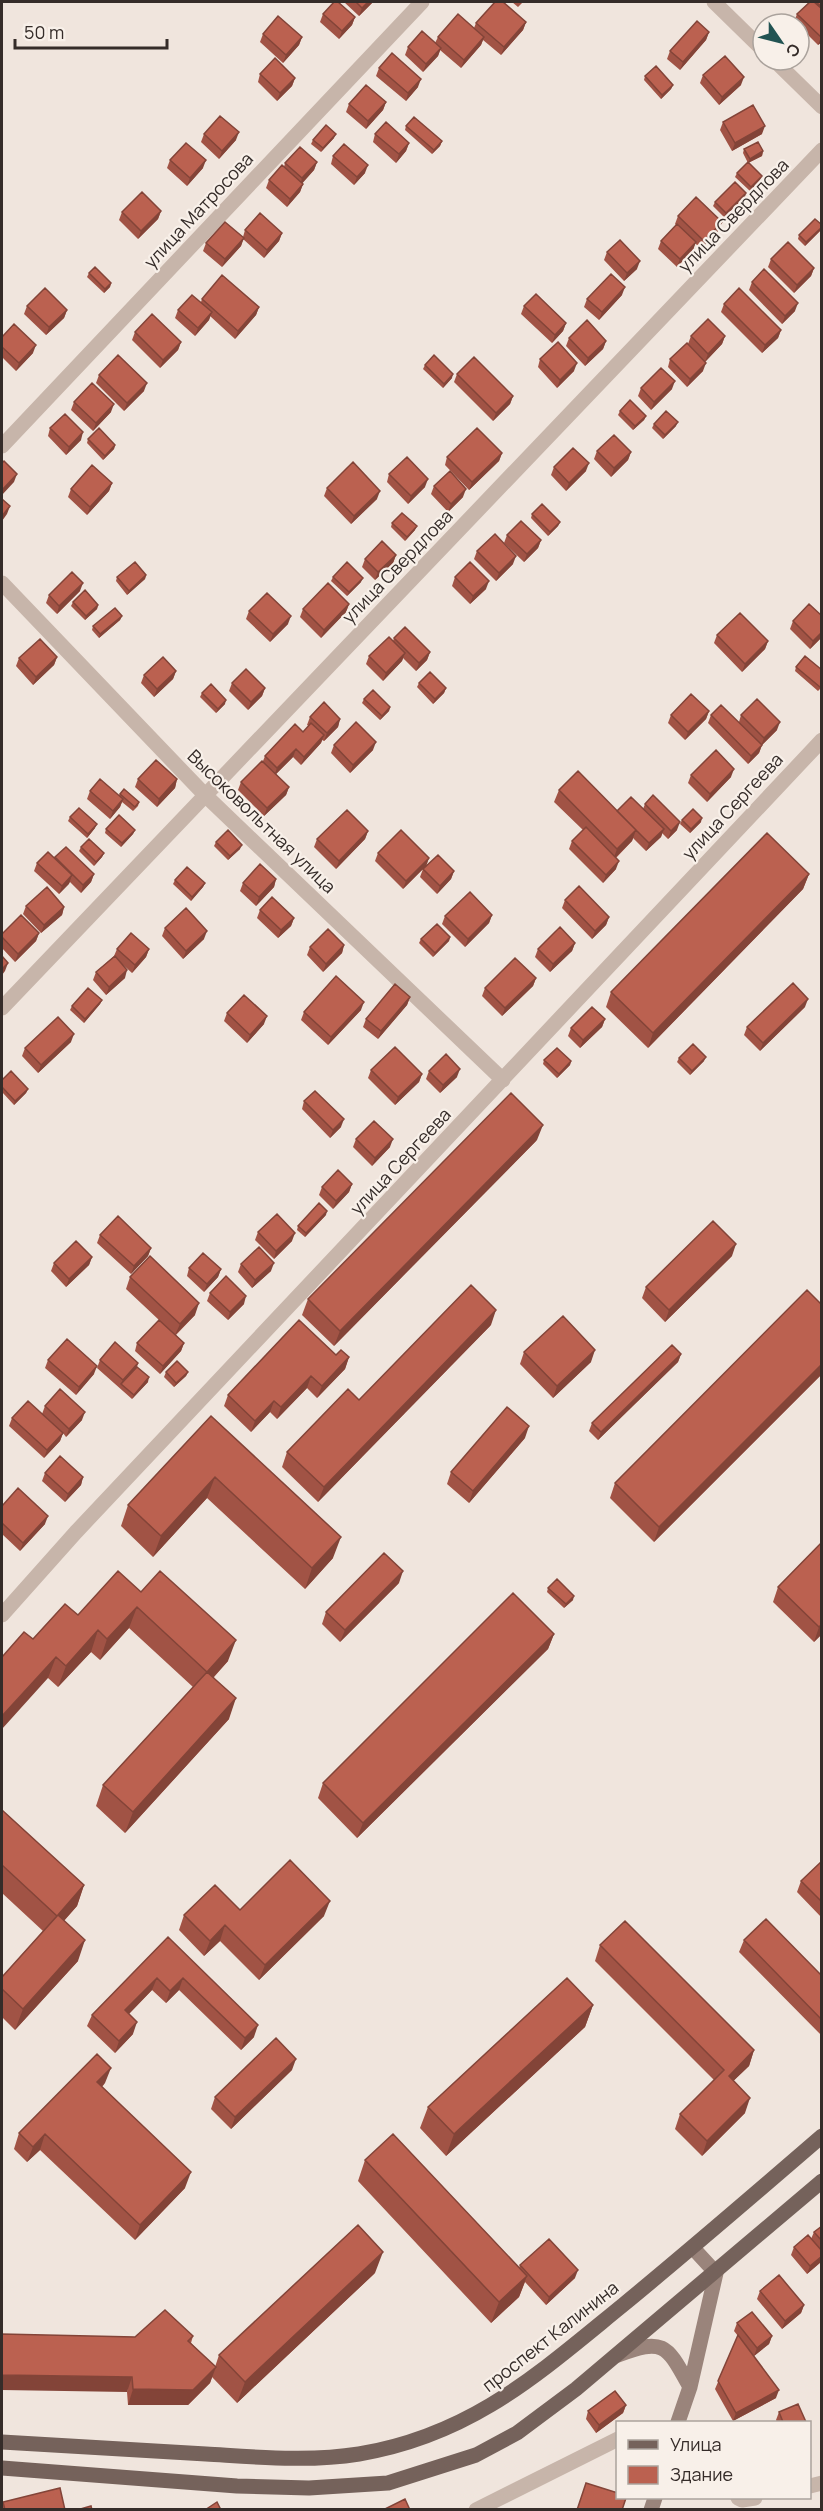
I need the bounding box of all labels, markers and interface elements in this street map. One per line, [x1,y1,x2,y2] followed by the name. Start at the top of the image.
[15,12,166,50] scale bar
[751,12,811,72] north arrow
[24,20,64,44] text: 50 m
[781,39,806,62] text: С
[138,147,258,273] street label: улица Матросова
[672,153,794,277] street label: улица Свердлова
[336,504,458,628] street label: улица Свердлова
[183,744,341,898] street label: Высоковольтная улица
[676,748,788,864] street label: улица Сергеева
[344,1103,456,1219] street label: улица Сергеева
[477,2275,623,2397] street label: проспект Калинина
[616,2421,811,2499] legend
[670,2432,722,2456] text: Улица
[670,2462,733,2486] text: Здание

